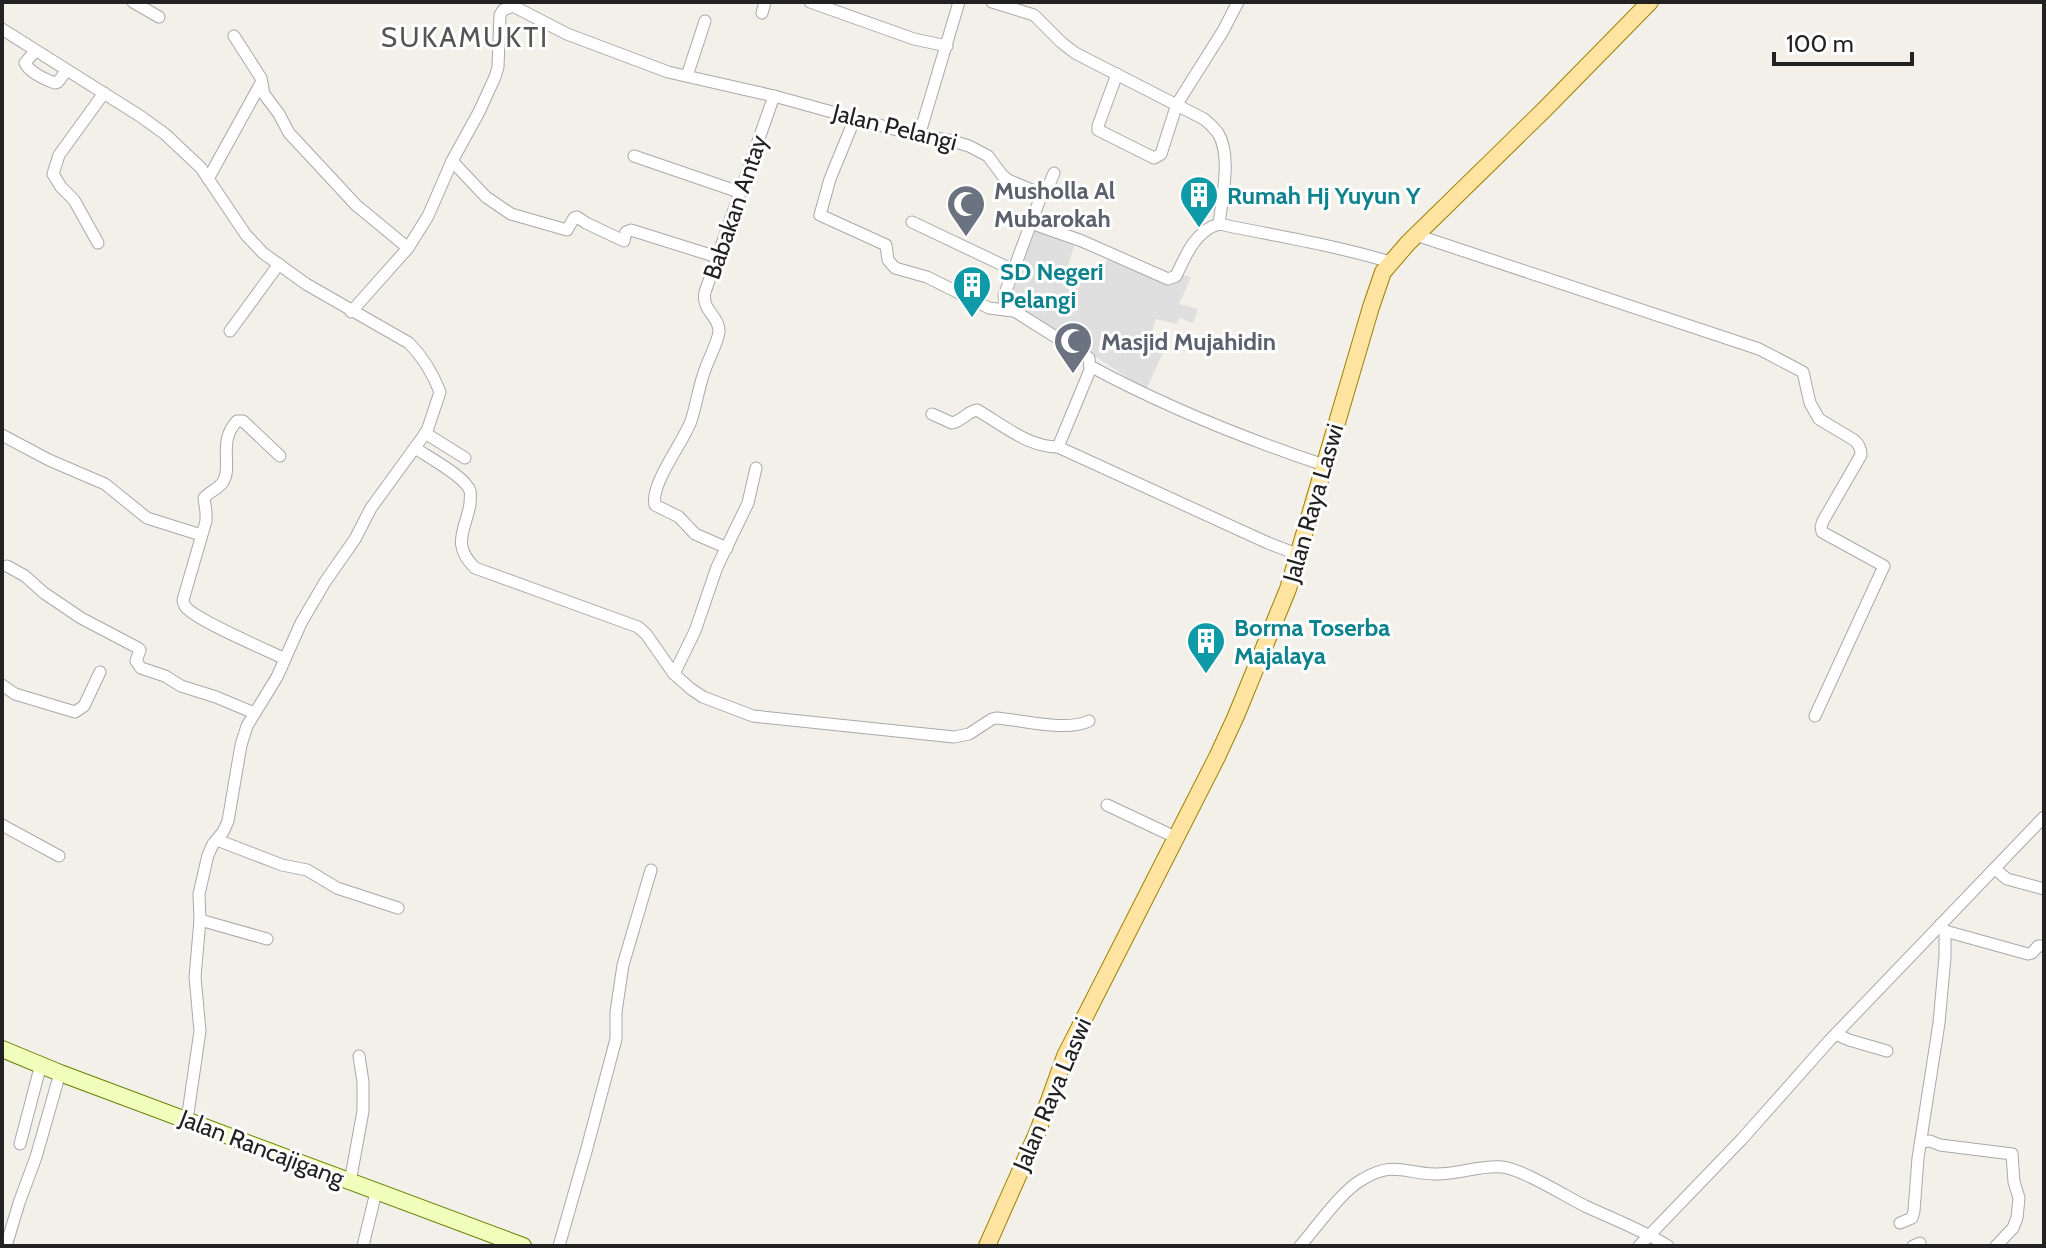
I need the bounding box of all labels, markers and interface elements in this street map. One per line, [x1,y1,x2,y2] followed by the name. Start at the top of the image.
[1774,16,1912,66] scale bar
[381,20,549,54] district label: SUKAMUKTI
[1786,29,1854,58] text: 100 m
[829,97,960,156] street label: Jalan Pelangi
[697,131,773,283] street label: Babakan Antay
[1178,174,1220,229] building icon: Rumah Hj Yuyun Y
[994,176,1115,233] place label: Musholla Al Mubarokah
[1227,181,1421,210] place label: Rumah Hj Yuyun Y
[945,183,987,238] mosque icon: Musholla Al Mubarokah
[1000,257,1104,314] place label: SD Negeri Pelangi
[951,264,993,319] building icon: SD Negeri Pelangi
[1052,320,1094,375] mosque icon: Masjid Mujahidin
[1101,327,1276,356] place label: Masjid Mujahidin
[1276,420,1349,587] street label: Jalan Raya Laswi
[1234,613,1390,670] place label: Borma Toserba Majalaya
[1185,620,1227,675] building icon: Borma Toserba Majalaya
[1006,1013,1097,1176] street label: Jalan Raya Laswi
[175,1103,349,1193] street label: Jalan Rancajigang

